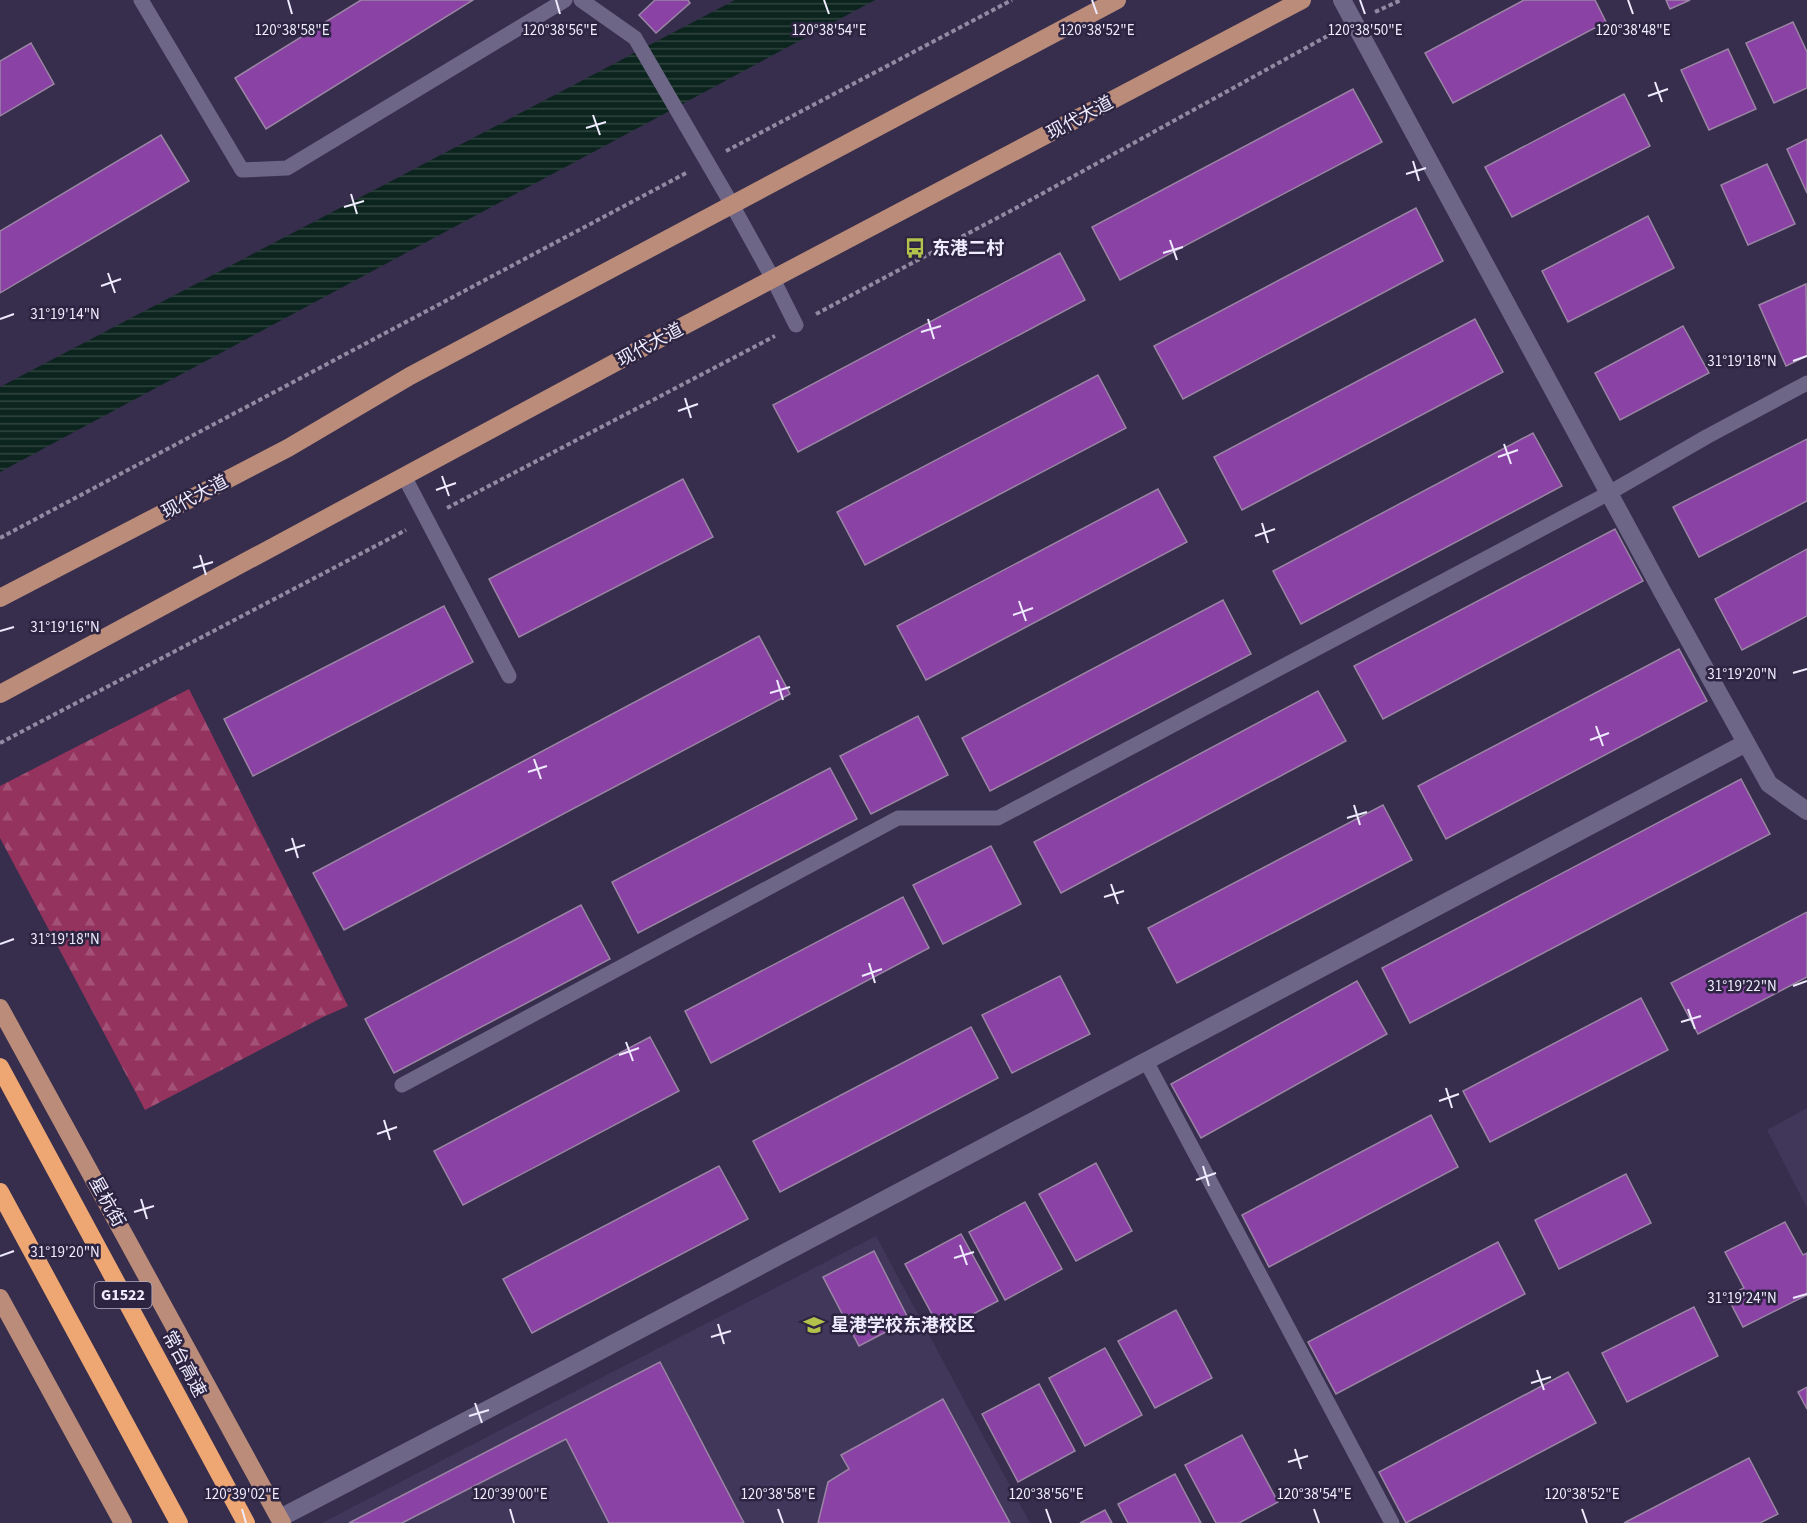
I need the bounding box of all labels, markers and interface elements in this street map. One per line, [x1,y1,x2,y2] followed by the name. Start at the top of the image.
[254,20,330,41] text: 120°38'58"E
[522,20,598,41] text: 120°38'56"E
[791,20,867,41] text: 120°38'54"E
[1059,20,1135,41] text: 120°38'52"E
[1327,20,1403,41] text: 120°38'50"E
[1595,20,1671,41] text: 120°38'48"E
[1042,90,1118,146] street label: 现代大道
[903,236,927,260] bus stop icon: 东港二村
[932,236,1004,261] place label: 东港二村
[30,304,100,325] text: 31°19'14"N
[612,317,688,373] street label: 现代大道
[1707,351,1777,372] text: 31°19'18"N
[157,469,233,525] street label: 现代大道
[30,617,100,638] text: 31°19'16"N
[1707,664,1777,685] text: 31°19'20"N
[30,929,100,950] text: 31°19'18"N
[1707,976,1777,997] text: 31°19'22"N
[83,1172,131,1232] street label: 星杭街
[30,1242,100,1263] text: 31°19'20"N
[94,1282,152,1308] road number: G1522
[1707,1288,1777,1309] text: 31°19'24"N
[802,1313,826,1337] school or university icon: 星港学校东港校区
[831,1313,975,1338] place label: 星港学校东港校区
[156,1326,212,1402] street label: 常台高速
[204,1484,280,1505] text: 120°39'02"E
[472,1484,548,1505] text: 120°39'00"E
[740,1484,816,1505] text: 120°38'58"E
[1008,1484,1084,1505] text: 120°38'56"E
[1276,1484,1352,1505] text: 120°38'54"E
[1544,1484,1620,1505] text: 120°38'52"E

